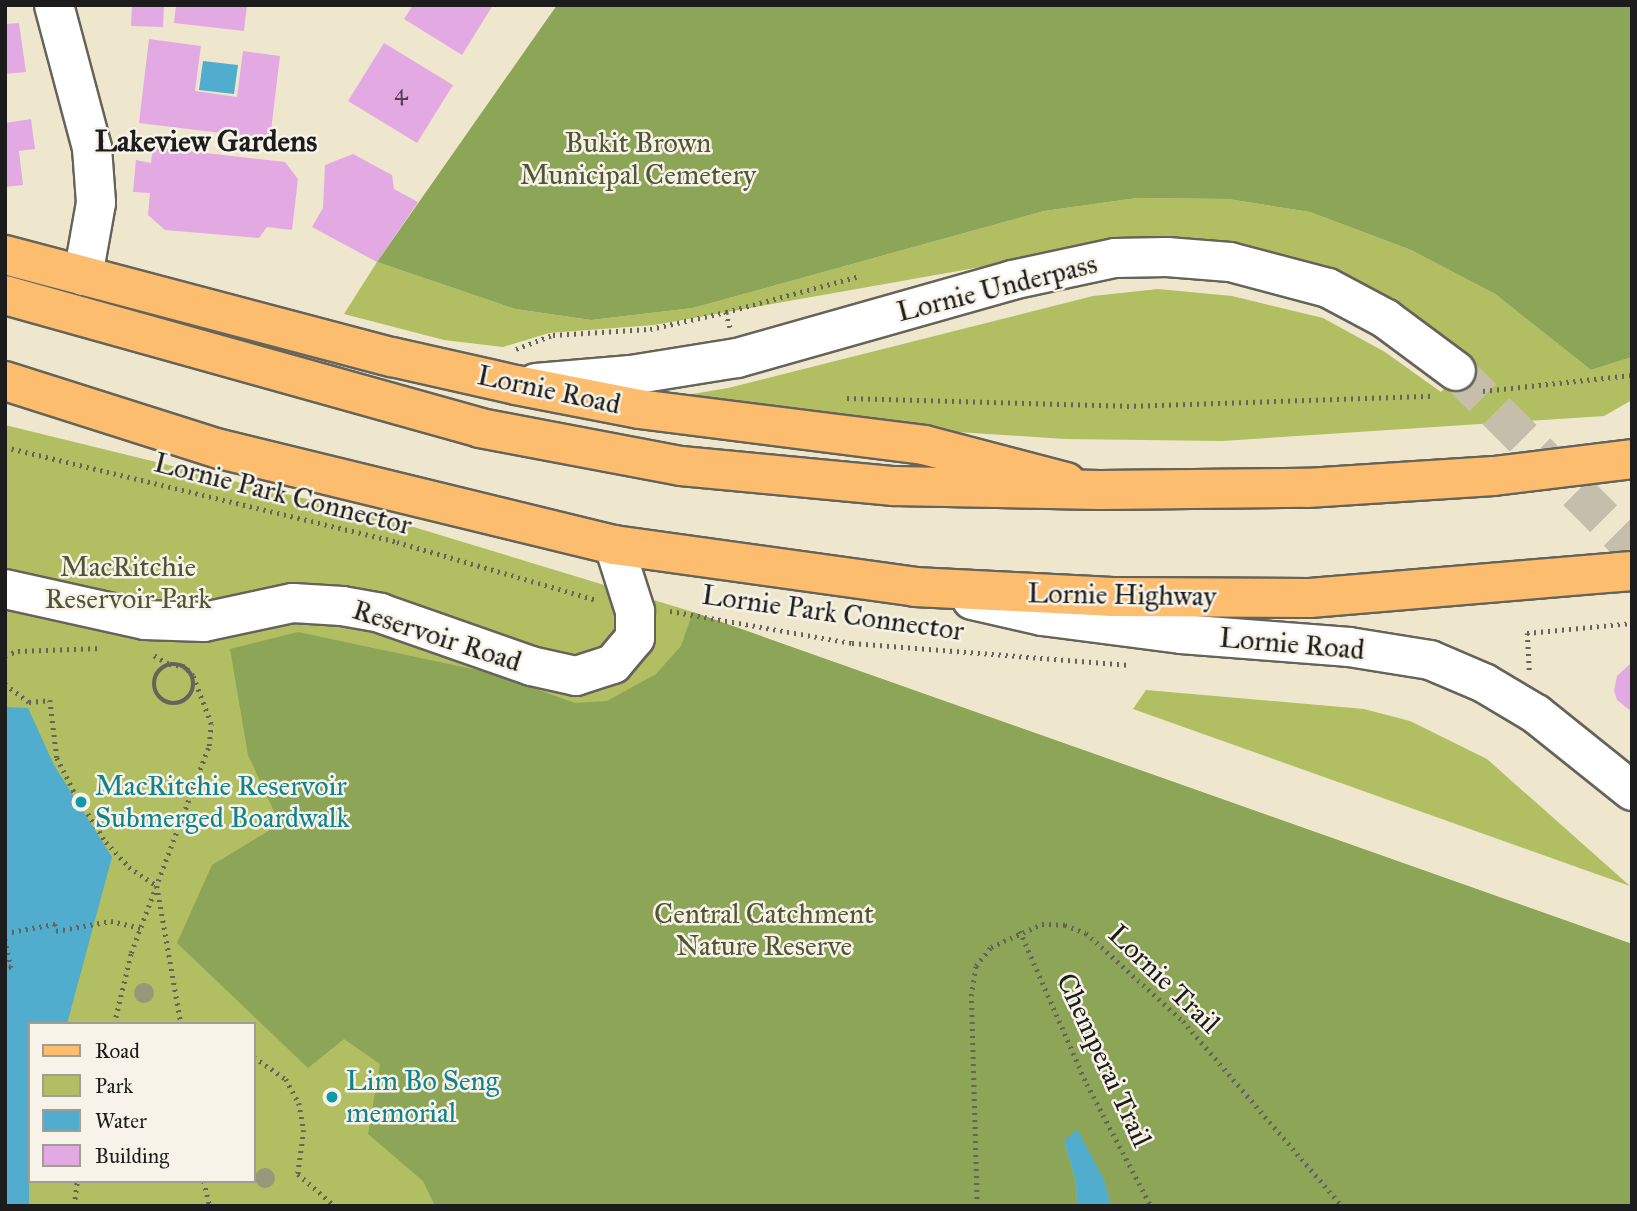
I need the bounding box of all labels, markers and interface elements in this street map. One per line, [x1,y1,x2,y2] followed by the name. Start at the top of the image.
[394,79,408,107] house number: 4
[95,123,317,159] district label: Lakeview Gardens
[520,126,756,192] park label: Bukit Brown Municipal Cemetery
[894,247,1100,329] street label: Lornie Underpass
[474,358,624,422] street label: Lornie Road
[151,446,415,542] street label: Lornie Park Connector
[45,550,211,616] park label: MacRitchie Reservoir Park
[1027,577,1217,613] street label: Lornie Highway
[700,578,966,648] street label: Lornie Park Connector
[348,593,526,679] street label: Reservoir Road
[1218,621,1366,667] street label: Lornie Road
[95,769,350,835] place label: MacRitchie Reservoir Submerged Boardwalk
[73,794,89,810] marker: MacRitchie Reservoir Submerged Boardwalk
[654,897,874,963] park label: Central Catchment Nature Reserve
[1101,918,1227,1040] street label: Lornie Trail
[1049,968,1159,1152] street label: Chemperai Trail
[28,1022,256,1183] legend
[95,1038,140,1064] text: Road
[346,1064,499,1130] place label: Lim Bo Seng memorial
[95,1073,133,1099] text: Park
[324,1089,340,1105] marker: Lim Bo Seng memorial
[95,1108,147,1134] text: Water
[95,1143,169,1169] text: Building

